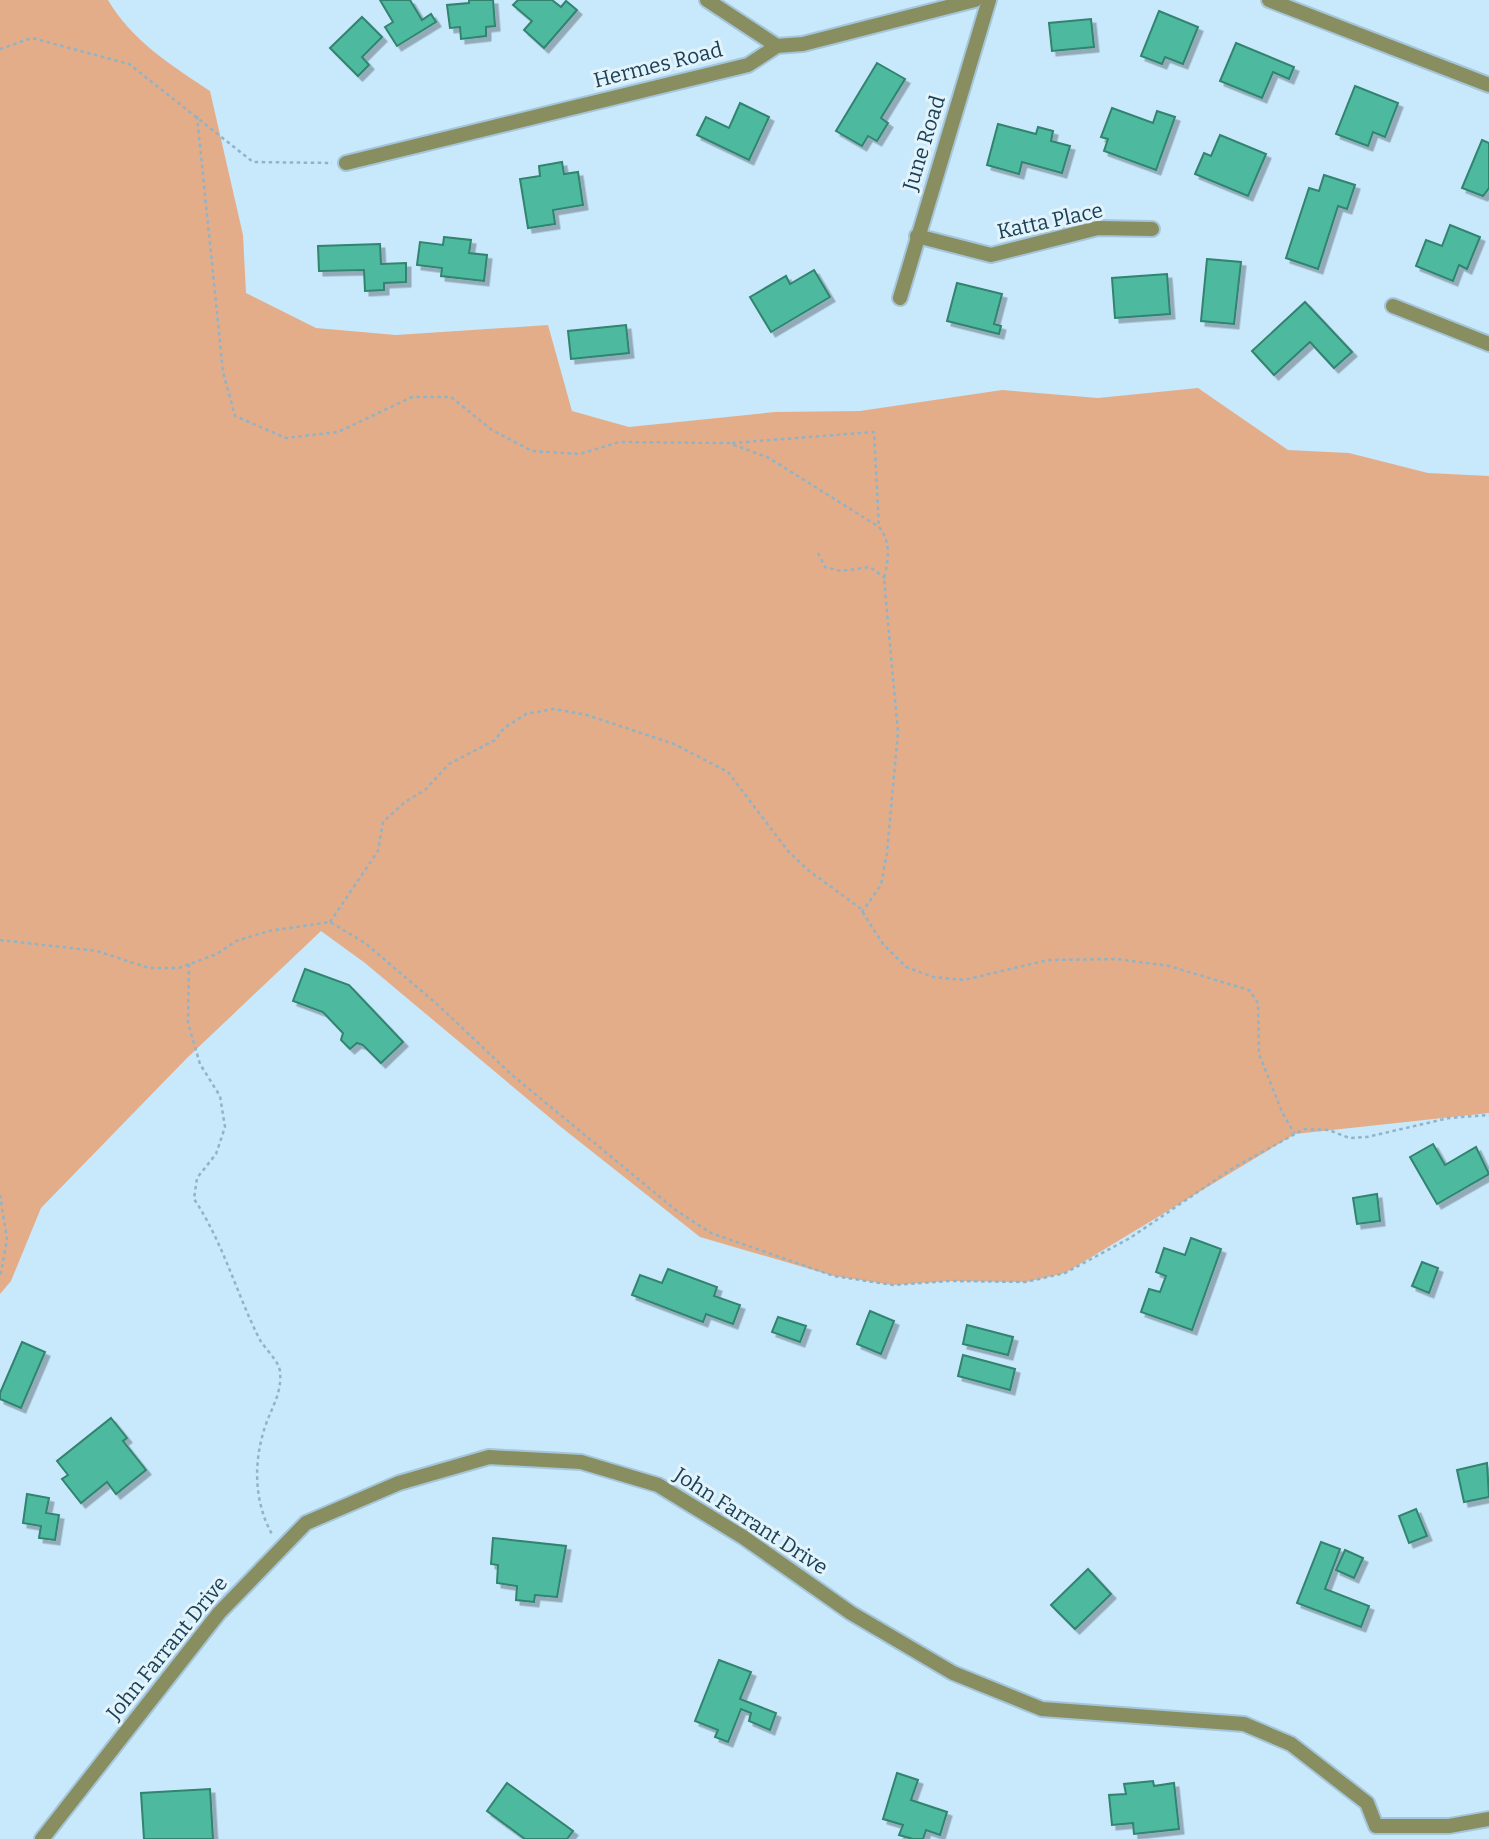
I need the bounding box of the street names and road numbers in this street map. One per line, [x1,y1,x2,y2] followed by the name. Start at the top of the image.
[591,36,725,94] street label: Hermes Road
[897,92,951,195] street label: June Road
[995,197,1105,245] street label: Katta Place
[668,1461,833,1580] street label: John Farrant Drive
[100,1571,233,1726] street label: John Farrant Drive

